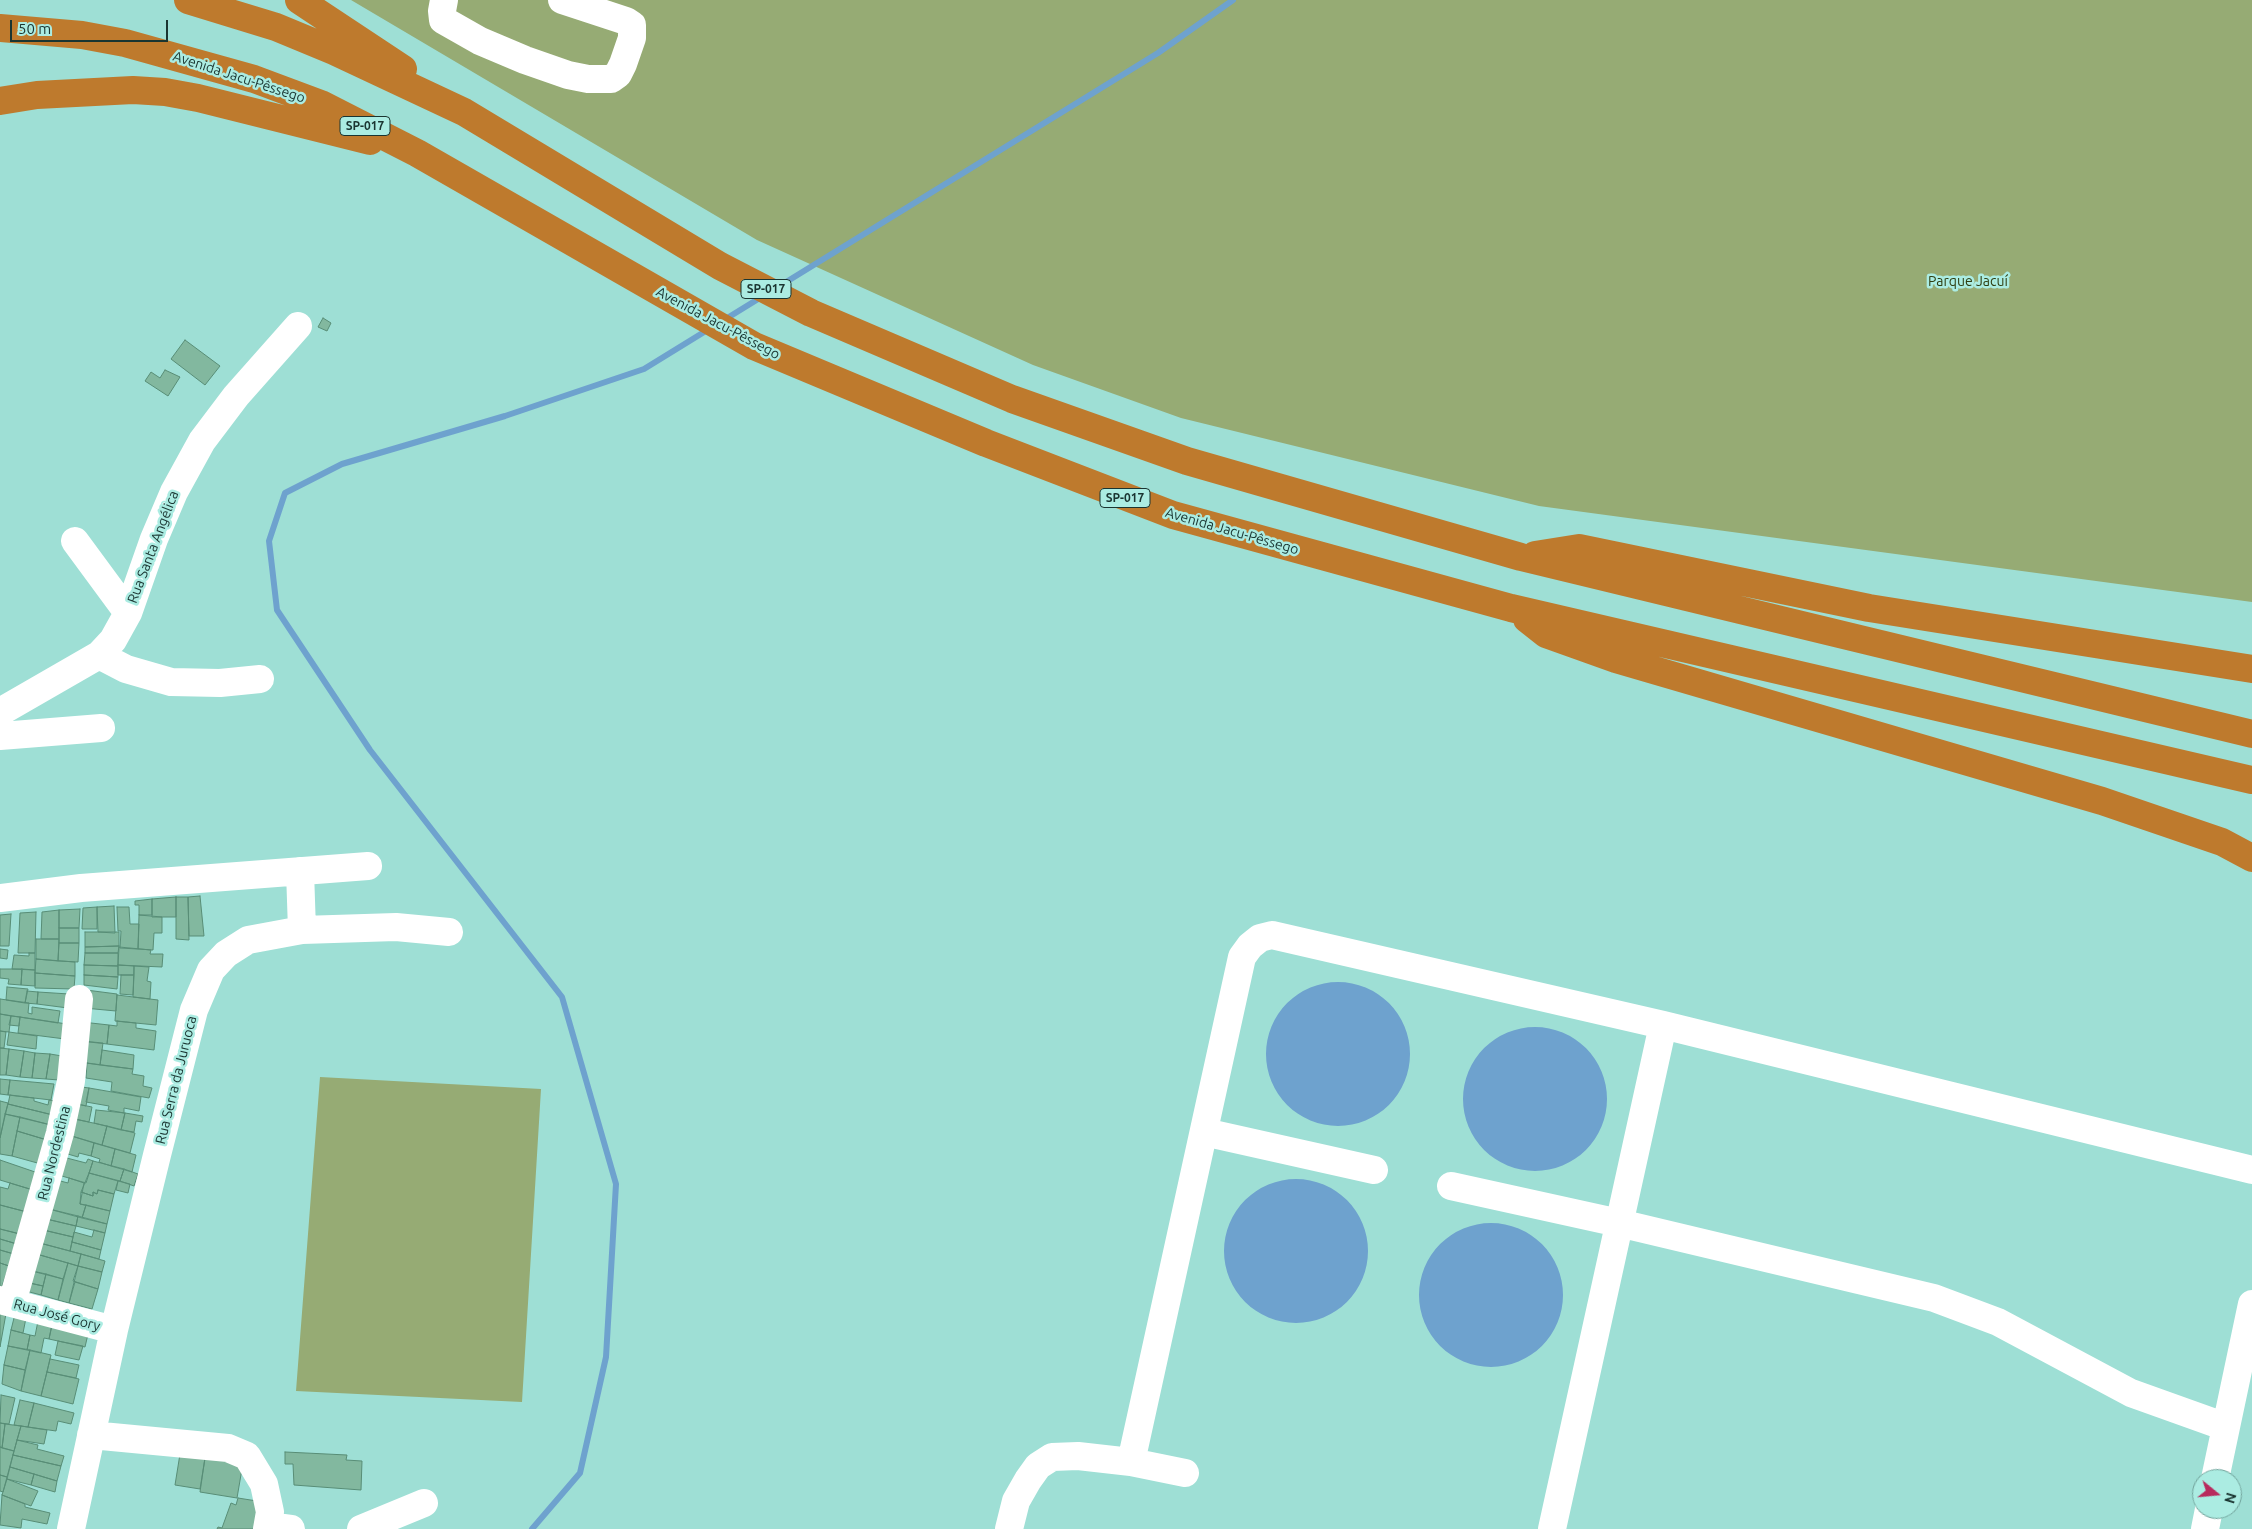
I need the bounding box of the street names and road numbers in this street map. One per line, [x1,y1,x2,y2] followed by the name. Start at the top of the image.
[171,48,307,106] street label: Avenida Jacu-Pêssego
[340,116,390,136] road number: SP-017
[741,280,791,298] road number: SP-017
[653,283,783,363] street label: Avenida Jacu-Pêssego
[124,488,182,606] street label: Rua Santa Angélica
[1100,488,1150,508] road number: SP-017
[1163,504,1301,558] street label: Avenida Jacu-Pêssego
[152,1014,200,1146] street label: Rua Serra da Juruoca
[34,1104,74,1202] street label: Rua Nordestina
[12,1295,102,1335] street label: Rua José Gory

